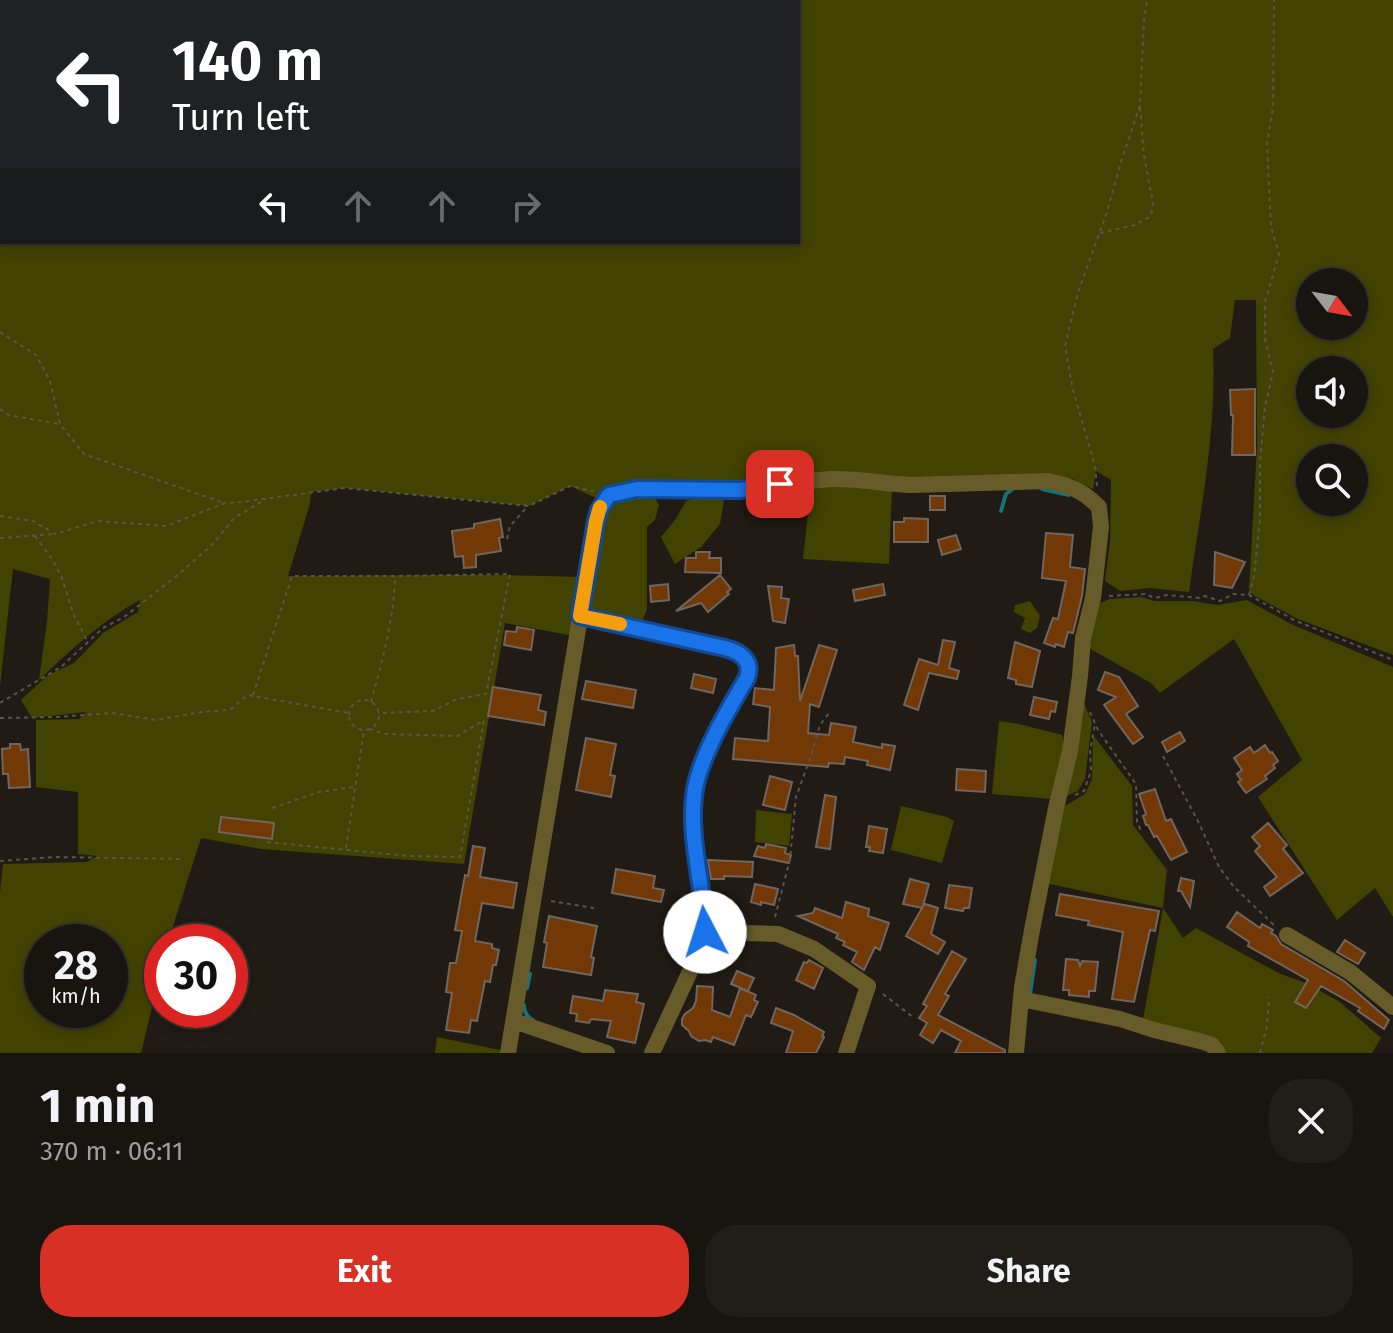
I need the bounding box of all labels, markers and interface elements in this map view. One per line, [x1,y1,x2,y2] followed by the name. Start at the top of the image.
[172,28,323,95] text: 140 m
[40,32,144,136] icon: left
[172,96,310,140] text: Turn left
[252,184,296,228] icon: left
[336,184,380,228] icon: ahead
[420,184,464,228] icon: ahead
[504,184,548,228] icon: right
[1296,268,1368,340] north arrow
[1296,268,1368,516] map controls
[1296,356,1368,428] button: sound
[1296,444,1368,516] button: search
[746,450,814,518] pin
[758,462,802,506] icon: arrive
[663,890,747,974] position arrow
[144,924,248,1028] speed limit sign: 30
[54,942,98,990] text: 28
[51,984,101,1008] text: km/h
[40,1077,155,1135] text: 1 min
[1269,1079,1353,1163] button: close
[40,1136,184,1167] text: 370 m · 06:11
[40,1225,689,1317] button: Exit
[705,1225,1353,1317] button: Share

